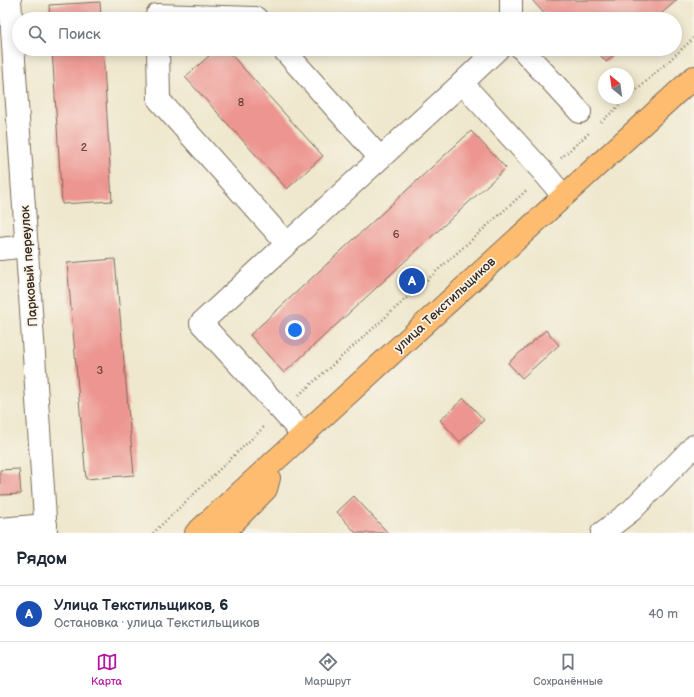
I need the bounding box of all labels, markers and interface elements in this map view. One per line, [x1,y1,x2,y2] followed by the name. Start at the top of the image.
[12,12,682,56] search box
[26,23,48,45] icon: search
[58,25,101,44] text: Поиск
[598,68,634,104] north arrow
[238,96,244,109] house number: 8
[81,141,88,154] house number: 2
[17,205,41,327] street label: Парковый переулок
[393,228,400,241] house number: 6
[391,254,499,356] street label: улица Текстильщиков
[399,266,425,296] pin: A
[285,320,305,340] your location
[97,364,104,377] house number: 3
[16,549,67,569] text: Рядом
[54,596,228,615] text: Улица Текстильщиков, 6
[25,606,33,622] text: A
[648,606,678,622] text: 40 m
[54,615,260,631] text: Остановка · улица Текстильщиков
[91,651,122,688] tab: Карта
[304,651,351,688] tab: Маршрут
[533,651,603,688] tab: Сохранённые

